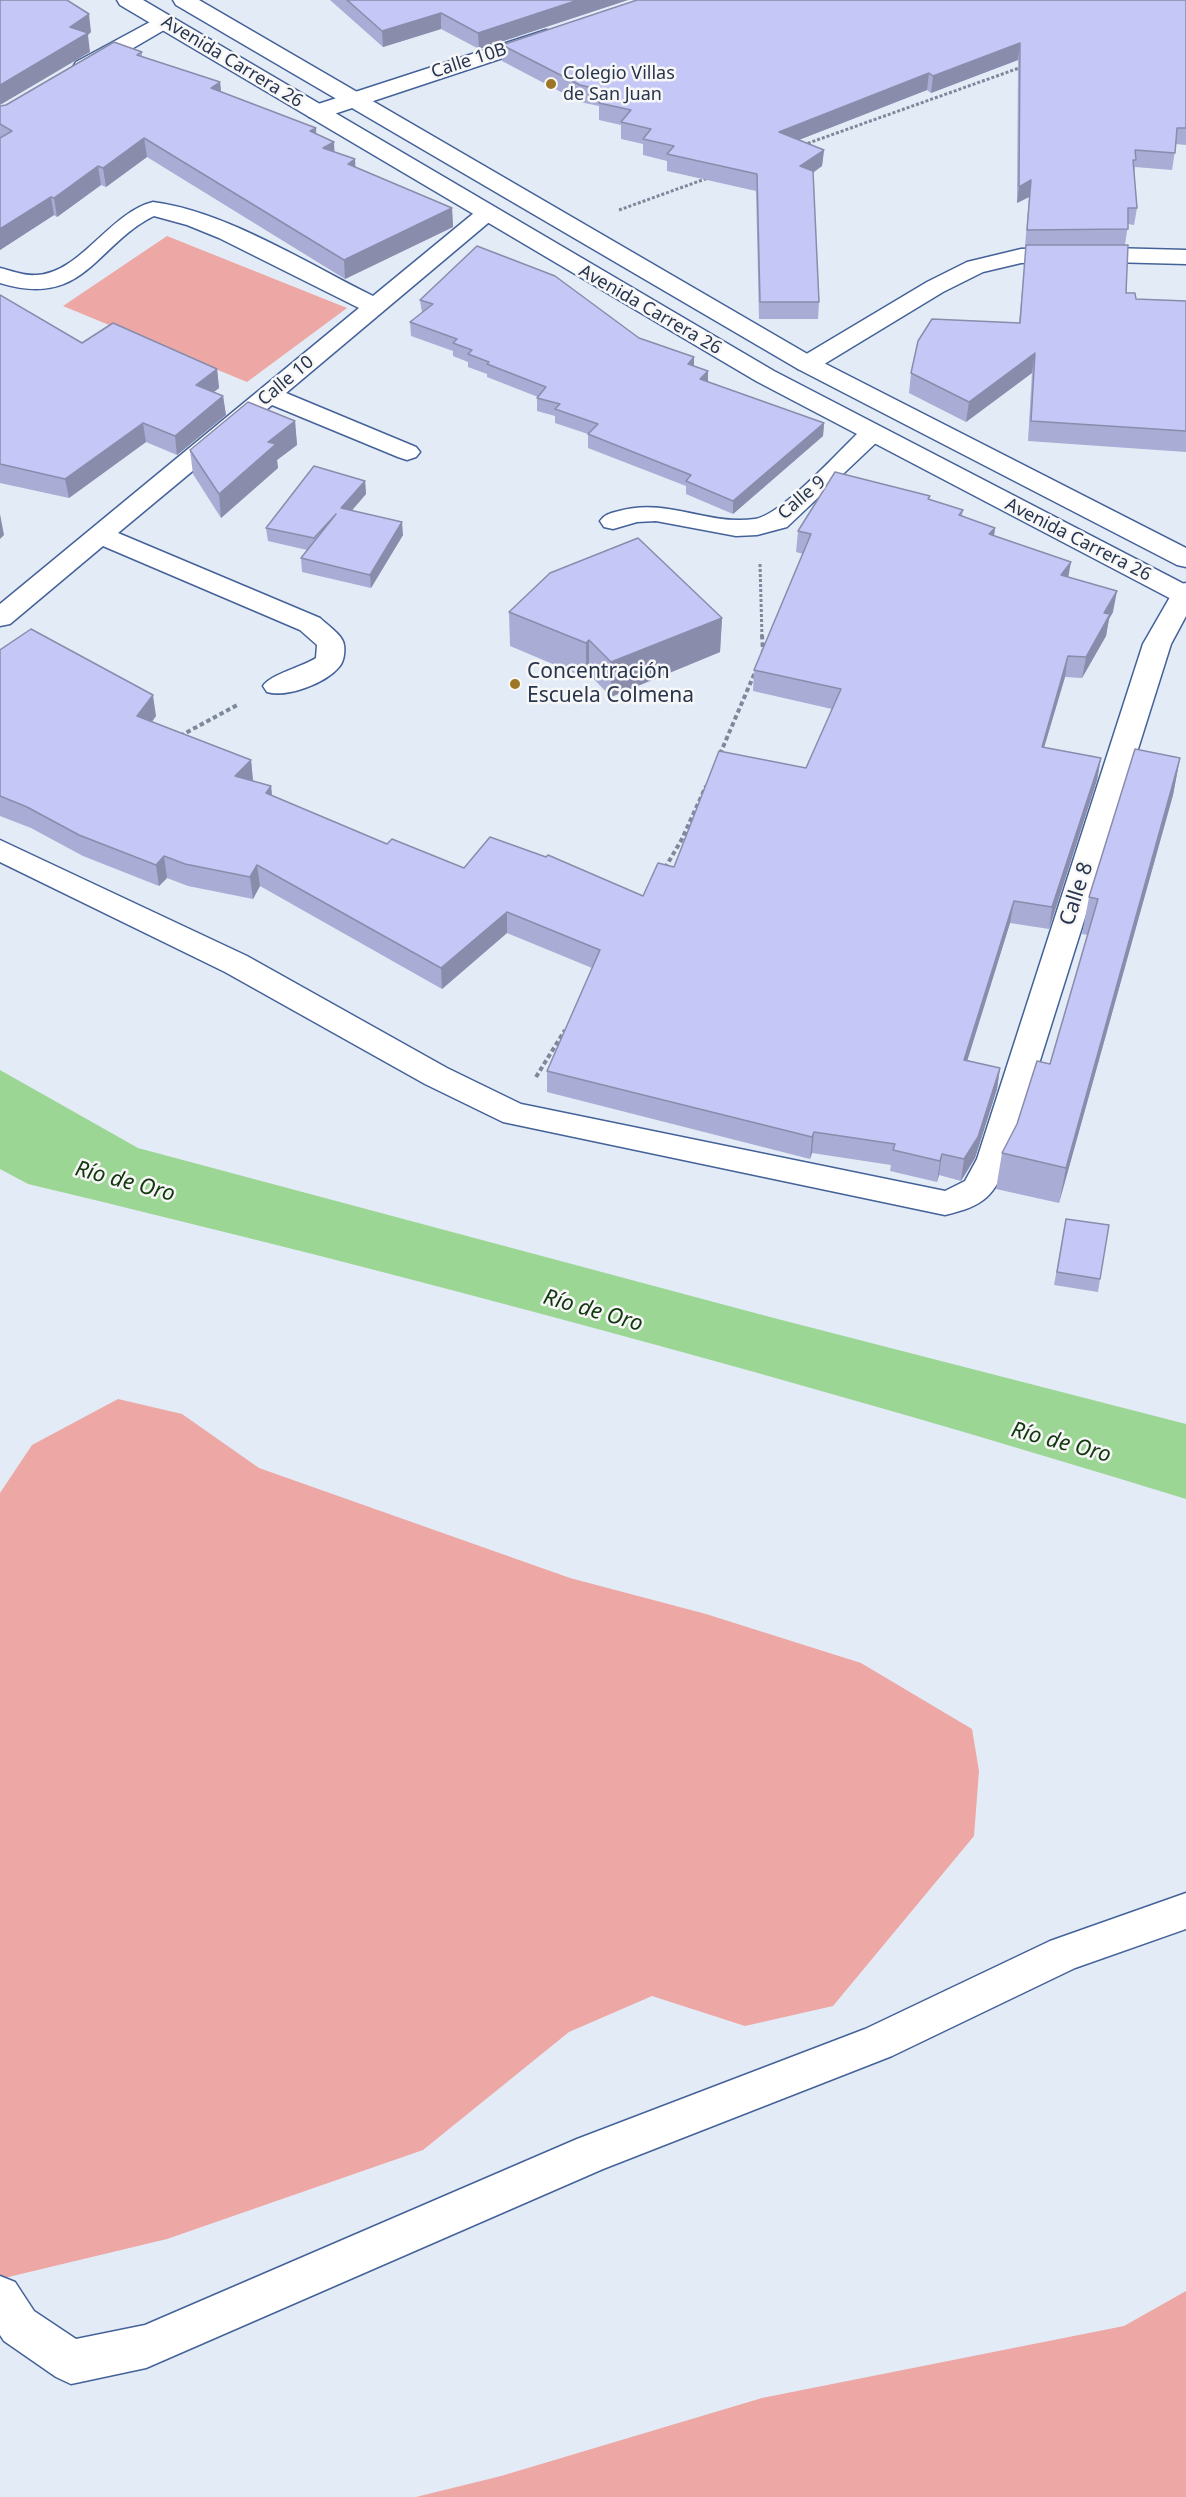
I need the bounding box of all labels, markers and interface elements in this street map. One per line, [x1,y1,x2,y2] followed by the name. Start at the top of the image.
[157,11,307,113] street label: Avenida Carrera 26
[429,39,509,83] street label: Calle 10B
[563,63,675,106] place label: Colegio Villas de San Juan
[544,77,558,91] marker: Colegio Villas de San Juan
[575,260,725,360] street label: Avenida Carrera 26
[254,351,318,411] street label: Calle 10
[774,472,830,524] street label: Calle 9
[1001,494,1155,586] street label: Avenida Carrera 26
[527,659,694,709] place label: Concentración Escuela Colmena
[508,677,522,691] marker: Concentración Escuela Colmena
[1055,859,1099,929] street label: Calle 8
[72,1156,178,1208] water label: Río de Oro
[540,1284,646,1338] water label: Río de Oro
[1008,1417,1114,1469] water label: Río de Oro

